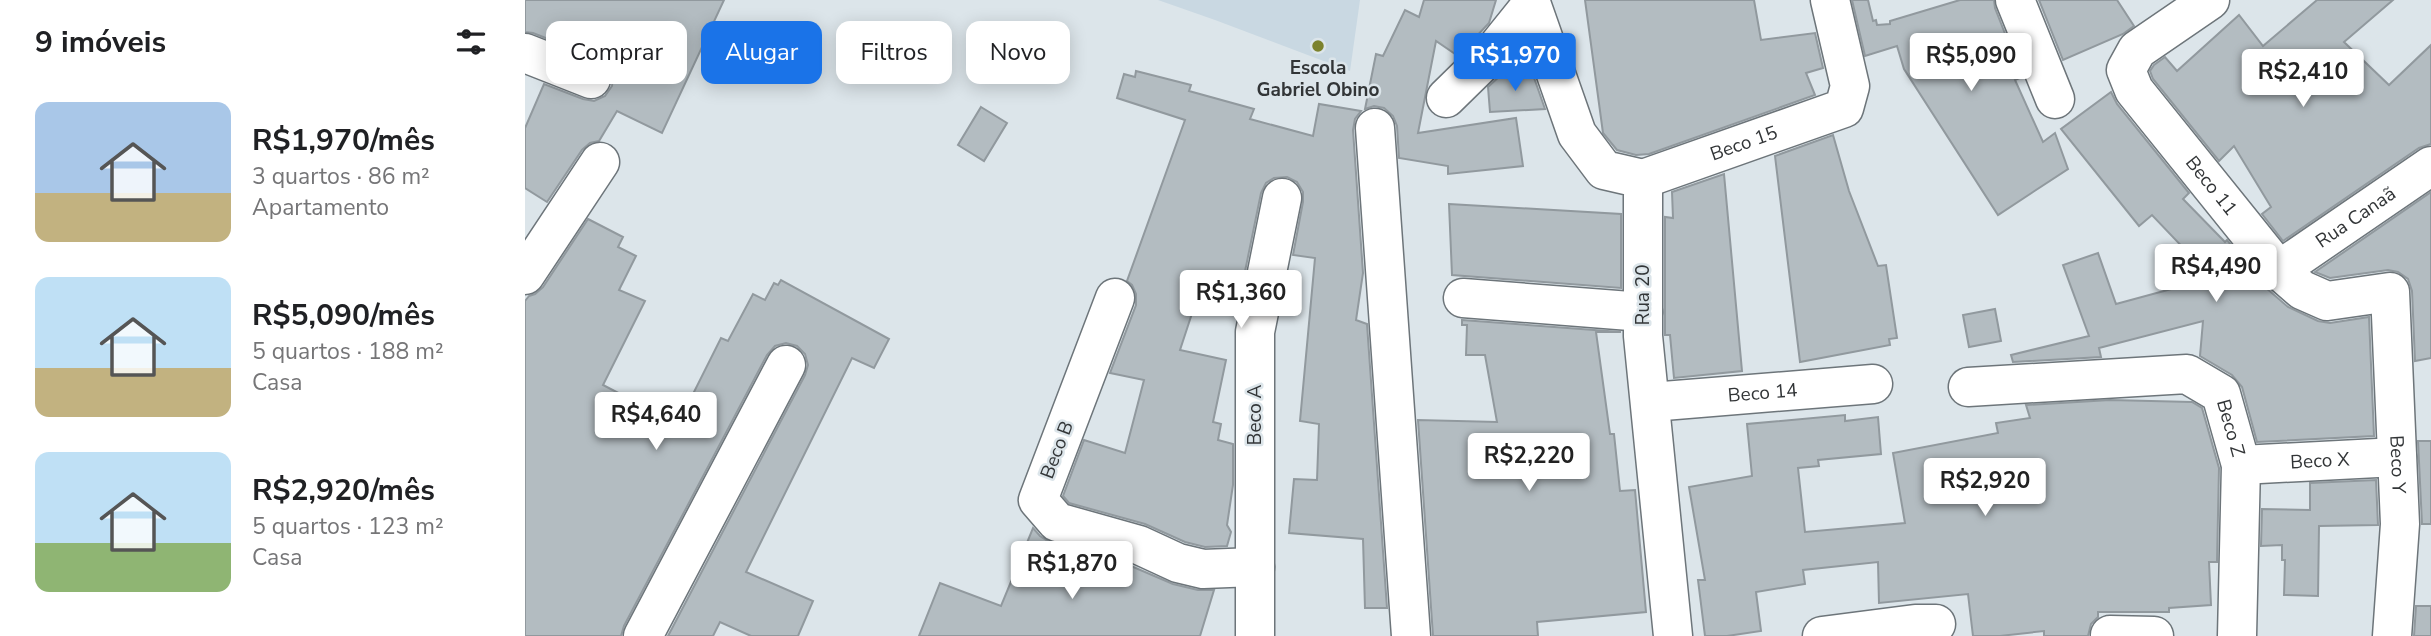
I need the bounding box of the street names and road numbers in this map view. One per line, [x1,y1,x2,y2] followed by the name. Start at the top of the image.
[1707,119,1781,167] street label: Beco 15
[2179,151,2243,221] street label: Beco 11
[2311,181,2401,254] street label: Rua Canaã
[1630,264,1656,326] street label: Rua 20
[1727,377,1798,409] street label: Beco 14
[1242,384,1268,445] street label: Beco A
[2210,396,2251,459] street label: Beco Z
[1034,417,1080,483] street label: Beco B
[2383,435,2412,495] street label: Beco Y
[2290,446,2351,475] street label: Beco X

